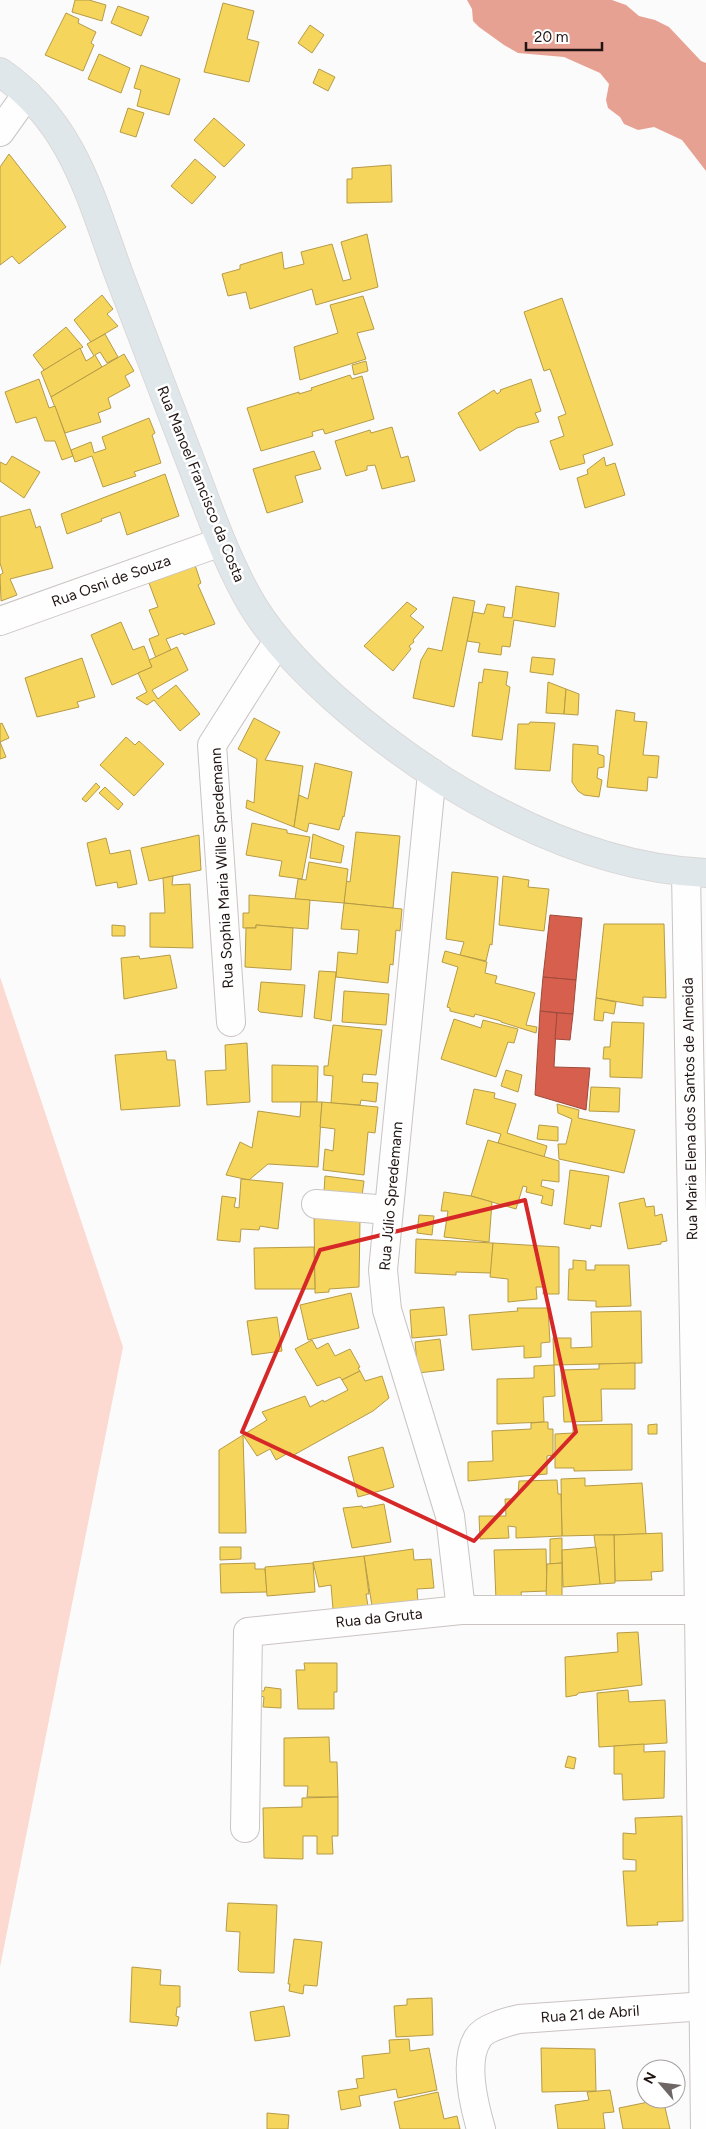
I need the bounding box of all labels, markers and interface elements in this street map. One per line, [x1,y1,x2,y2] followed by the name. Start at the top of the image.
[526,20,602,52] scale bar
[534,28,568,46] text: 20 m
[153,383,249,585] street label: Rua Manoel Francisco da Costa
[49,551,173,611] street label: Rua Osni de Souza
[207,747,237,989] street label: Rua Sophia Maria Wille Spredemann
[679,977,701,1241] street label: Rua Maria Elena dos Santos de Almeida
[376,1121,406,1271] street label: Rua Júlio Spredemann
[335,1604,423,1632] street label: Rua da Gruta
[540,2002,640,2026] street label: Rua 21 de Abril
[636,2059,686,2109] north arrow
[640,2069,660,2087] text: N

